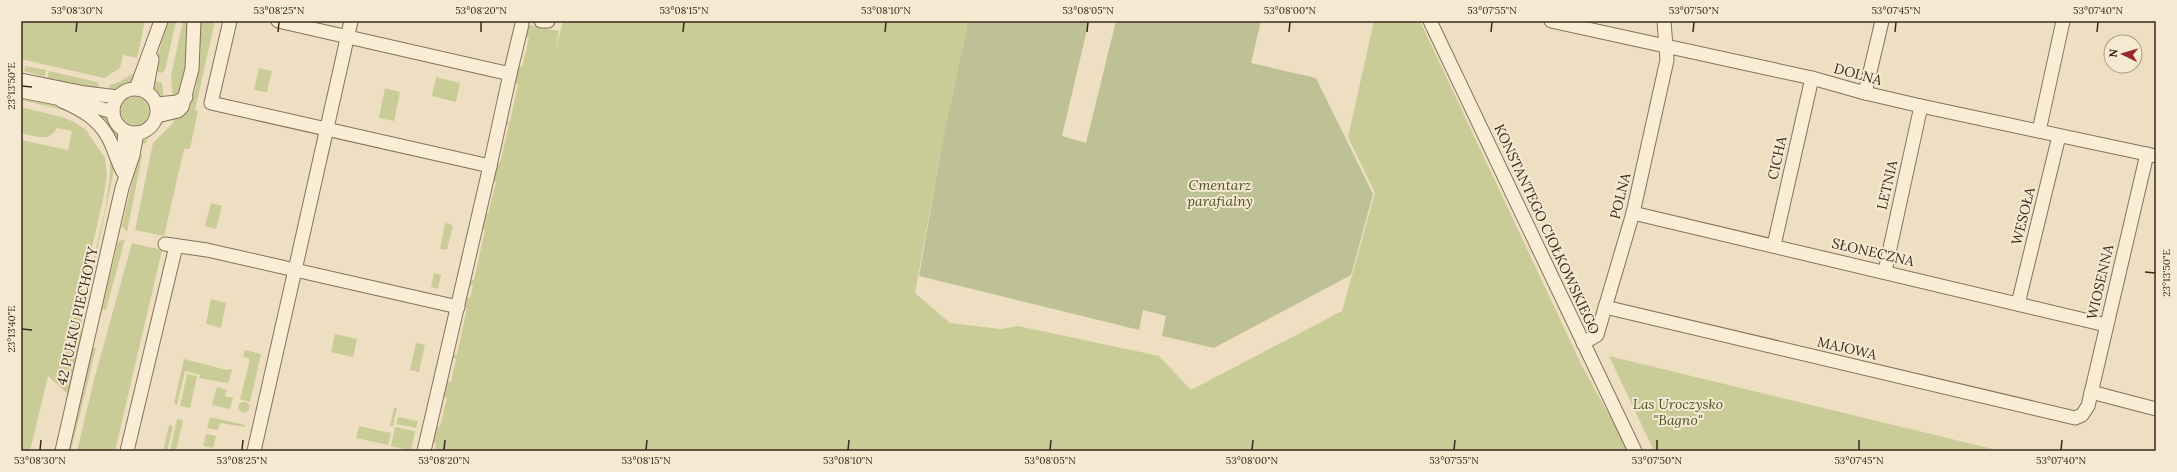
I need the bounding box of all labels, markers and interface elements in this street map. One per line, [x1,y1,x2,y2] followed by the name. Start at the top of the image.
[51,4,103,17] text: 53°08'30"N
[254,4,305,17] text: 53°08'25"N
[455,4,507,17] text: 53°08'20"N
[659,4,709,17] text: 53°08'15"N
[861,4,911,17] text: 53°08'10"N
[1062,4,1114,17] text: 53°08'05"N
[1264,4,1317,17] text: 53°08'00"N
[1467,4,1517,17] text: 53°07'55"N
[1669,4,1720,17] text: 53°07'50"N
[1871,4,1921,17] text: 53°07'45"N
[2073,4,2123,17] text: 53°07'40"N
[2103,34,2143,74] north arrow
[2106,48,2120,58] text: N
[1832,59,1884,89] street label: DOLNA
[5,62,18,110] text: 23°13'50"E
[1490,121,1604,337] street label: KONSTANTEGO CIOŁKOWSKIEGO
[1763,134,1791,181] street label: CICHA
[1873,158,1901,211] street label: LETNIA
[1606,171,1634,221] street label: POLNA
[1187,176,1253,210] park label: Cmentarz parafialny
[2007,185,2039,247] street label: WESOŁA
[1830,234,1916,270] street label: SŁONECZNA
[2083,243,2117,321] street label: WIOSENNA
[52,244,102,387] street label: 42 PUŁKU PIECHOTY
[2160,249,2173,297] text: 23°13'50"E
[5,306,18,352] text: 23°13'40"E
[1816,332,1879,364] street label: MAJOWA
[1633,395,1723,429] park label: Las Uroczysko "Bagno"
[14,454,66,467] text: 53°08'30"N
[217,454,268,467] text: 53°08'25"N
[418,454,470,467] text: 53°08'20"N
[621,454,671,467] text: 53°08'15"N
[823,454,873,467] text: 53°08'10"N
[1024,454,1076,467] text: 53°08'05"N
[1226,454,1279,467] text: 53°08'00"N
[1429,454,1479,467] text: 53°07'55"N
[1632,454,1683,467] text: 53°07'50"N
[1834,454,1884,467] text: 53°07'45"N
[2036,454,2086,467] text: 53°07'40"N

